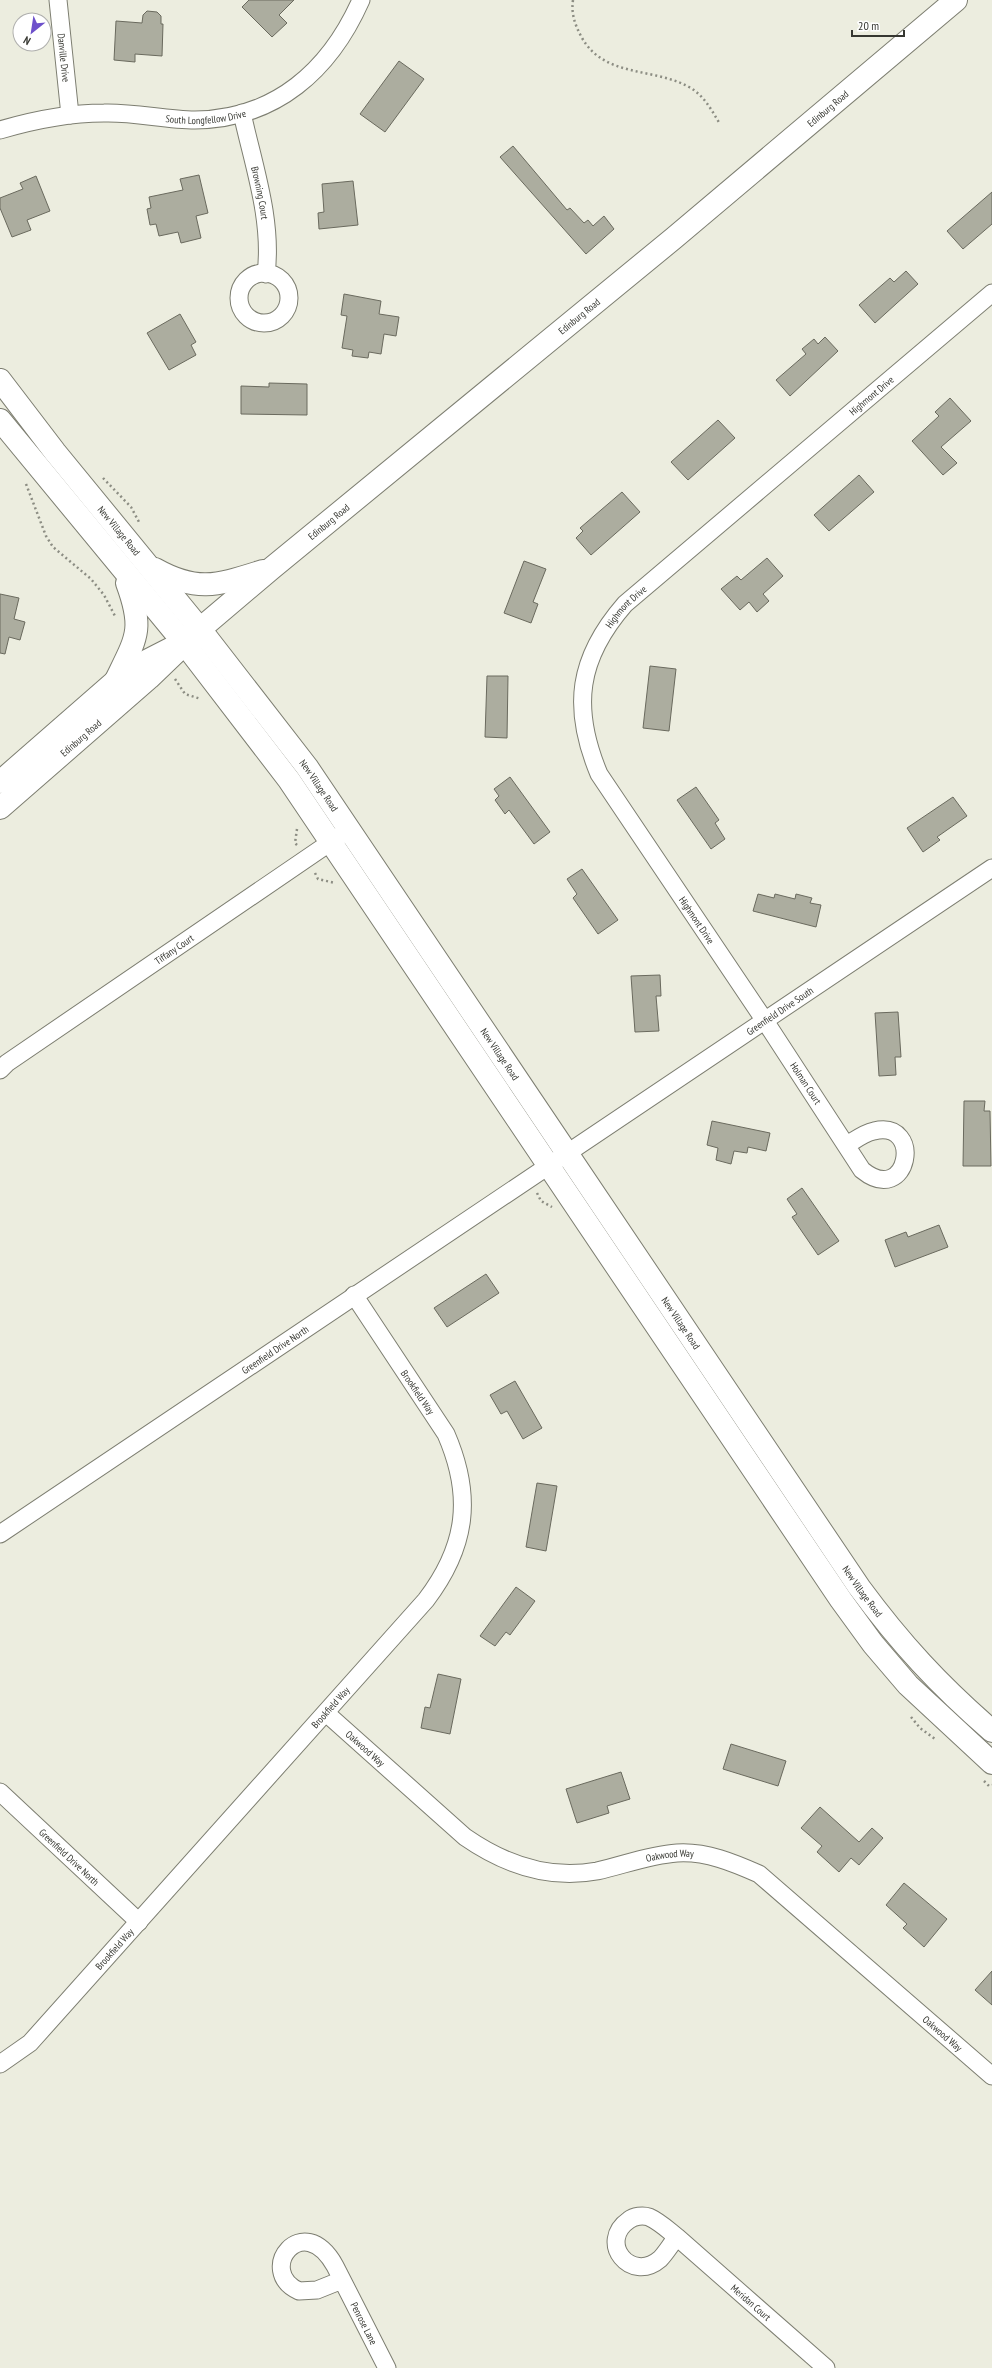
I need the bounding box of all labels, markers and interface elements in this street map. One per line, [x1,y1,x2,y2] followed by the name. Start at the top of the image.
[12,12,52,52] north arrow
[852,12,904,38] scale bar
[858,18,879,33] text: 20 m
[21,33,33,48] text: N
[55,33,73,83] street label: Danville Drive
[805,88,851,130] street label: Edinburg Road
[165,107,248,127] street label: South Longfellow Drive
[248,165,271,220] street label: Browning Court
[556,295,603,337] street label: Edinburg Road
[846,373,896,418] street label: Highmont Drive
[305,501,352,543] street label: Edinburg Road
[95,503,143,558] street label: New Village Road
[603,583,649,631] street label: Highmont Drive
[58,717,104,759] street label: Edinburg Road
[296,757,341,814] street label: New Village Road
[676,894,717,947] street label: Highmont Drive
[152,931,196,967] street label: Tiffany Court
[744,984,816,1038] street label: Greenfield Drive South
[478,1026,522,1083] street label: New Village Road
[787,1060,824,1107] street label: Holman Court
[658,1294,703,1352] street label: New Village Road
[239,1323,311,1377] street label: Greenfield Drive North
[398,1367,437,1417] street label: Brookfield Way
[839,1563,885,1620] street label: New Village Road
[309,1684,353,1731] street label: Brookfield Way
[343,1728,388,1770] street label: Oakwood Way
[36,1826,102,1889] street label: Greenfield Drive North
[645,1847,695,1865] street label: Oakwood Way
[93,1925,137,1973] street label: Brookfield Way
[920,2013,965,2055] street label: Oakwood Way
[728,2281,774,2324] street label: Meridan Court
[348,2300,380,2347] street label: Penrose Lane

